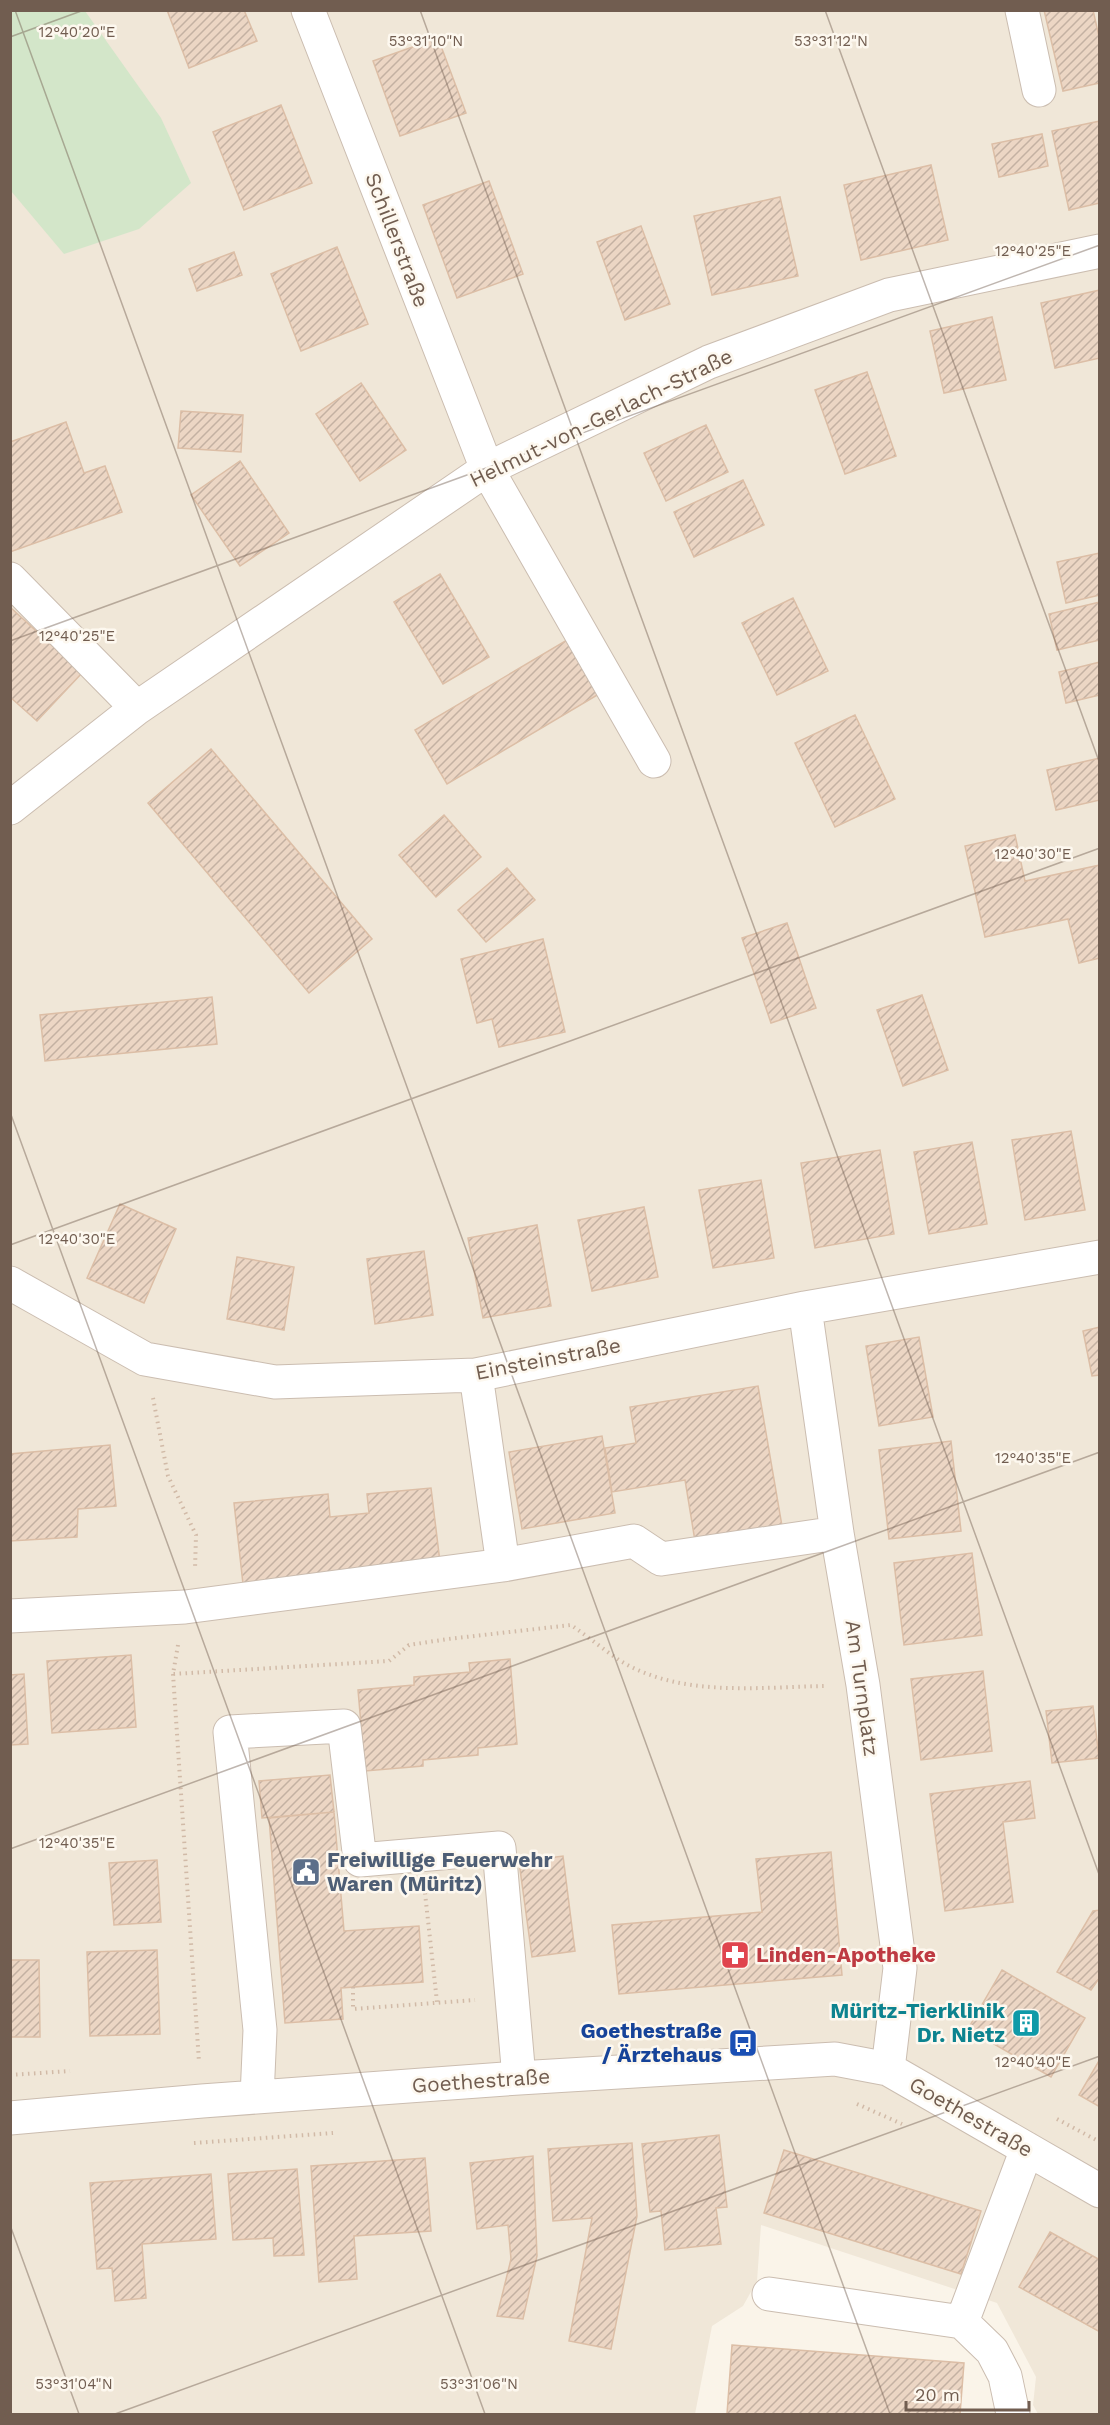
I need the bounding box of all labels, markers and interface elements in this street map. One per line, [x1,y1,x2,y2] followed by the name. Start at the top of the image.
[39,23,115,41] text: 12°40'20"E
[389,32,463,50] text: 53°31'10"N
[794,32,868,50] text: 53°31'12"N
[360,169,435,311] street label: Schillerstraße
[995,242,1071,260] text: 12°40'25"E
[465,343,736,492] street label: Helmut-von-Gerlach-Straße
[39,627,115,645] text: 12°40'25"E
[995,845,1071,863] text: 12°40'30"E
[39,1230,115,1248] text: 12°40'30"E
[473,1332,623,1385] street label: Einsteinstraße
[995,1449,1071,1467] text: 12°40'35"E
[841,1618,884,1758] street label: Am Turnplatz
[39,1834,115,1852] text: 12°40'35"E
[327,1847,552,1896] place label: Freiwillige Feuerwehr Waren (Müritz)
[290,1856,322,1888] public building icon: Freiwillige Feuerwehr Waren (Müritz)
[719,1939,751,1971] pharmacy icon: Linden-Apotheke
[756,1942,936,1967] place label: Linden-Apotheke
[830,1998,1006,2047] place label: Müritz-Tierklinik Dr. Nietz
[1010,2007,1042,2039] building icon: Müritz-Tierklinik Dr. Nietz
[580,2018,722,2067] place label: Goethestraße / Ärztehaus
[727,2027,759,2059] bus stop icon: Goethestraße / Ärztehaus
[995,2053,1071,2071] text: 12°40'40"E
[411,2063,551,2098] street label: Goethestraße
[905,2071,1038,2162] street label: Goethestraße
[906,2374,1029,2412] scale bar
[35,2375,113,2393] text: 53°31'04"N
[440,2375,518,2393] text: 53°31'06"N
[915,2384,960,2405] text: 20 m

